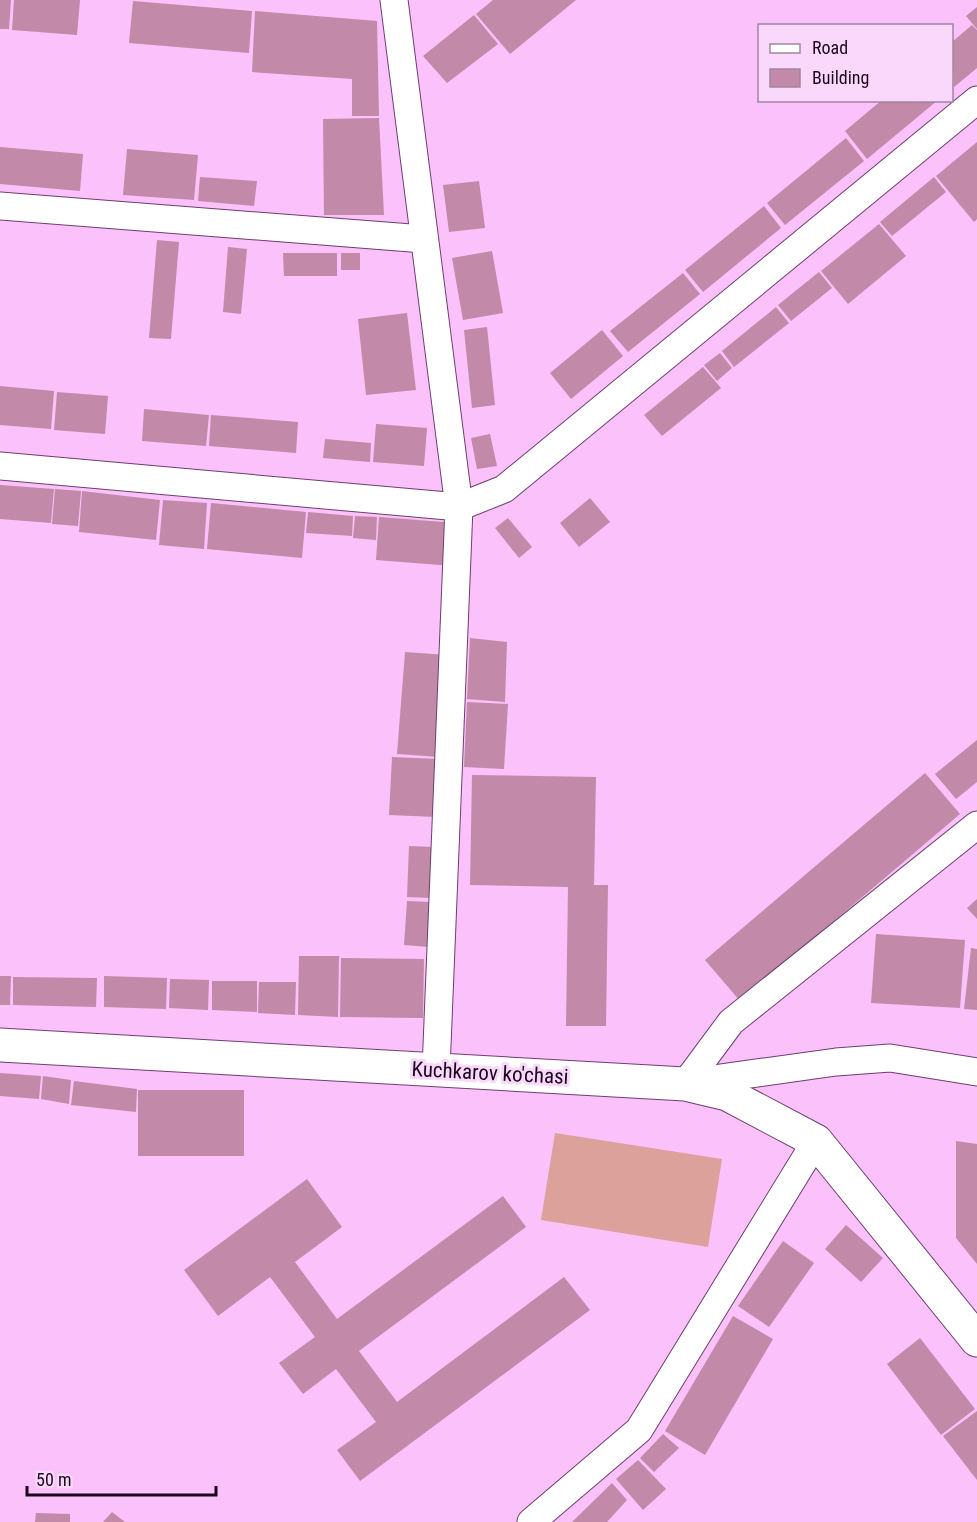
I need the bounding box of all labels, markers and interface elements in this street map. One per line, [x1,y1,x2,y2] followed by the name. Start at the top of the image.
[758,24,953,102] legend
[812,37,848,58] text: Road
[812,67,869,88] text: Building
[411,1057,569,1089] street label: Kuchkarov ko'chasi
[27,1459,216,1497] scale bar
[36,1469,71,1490] text: 50 m

